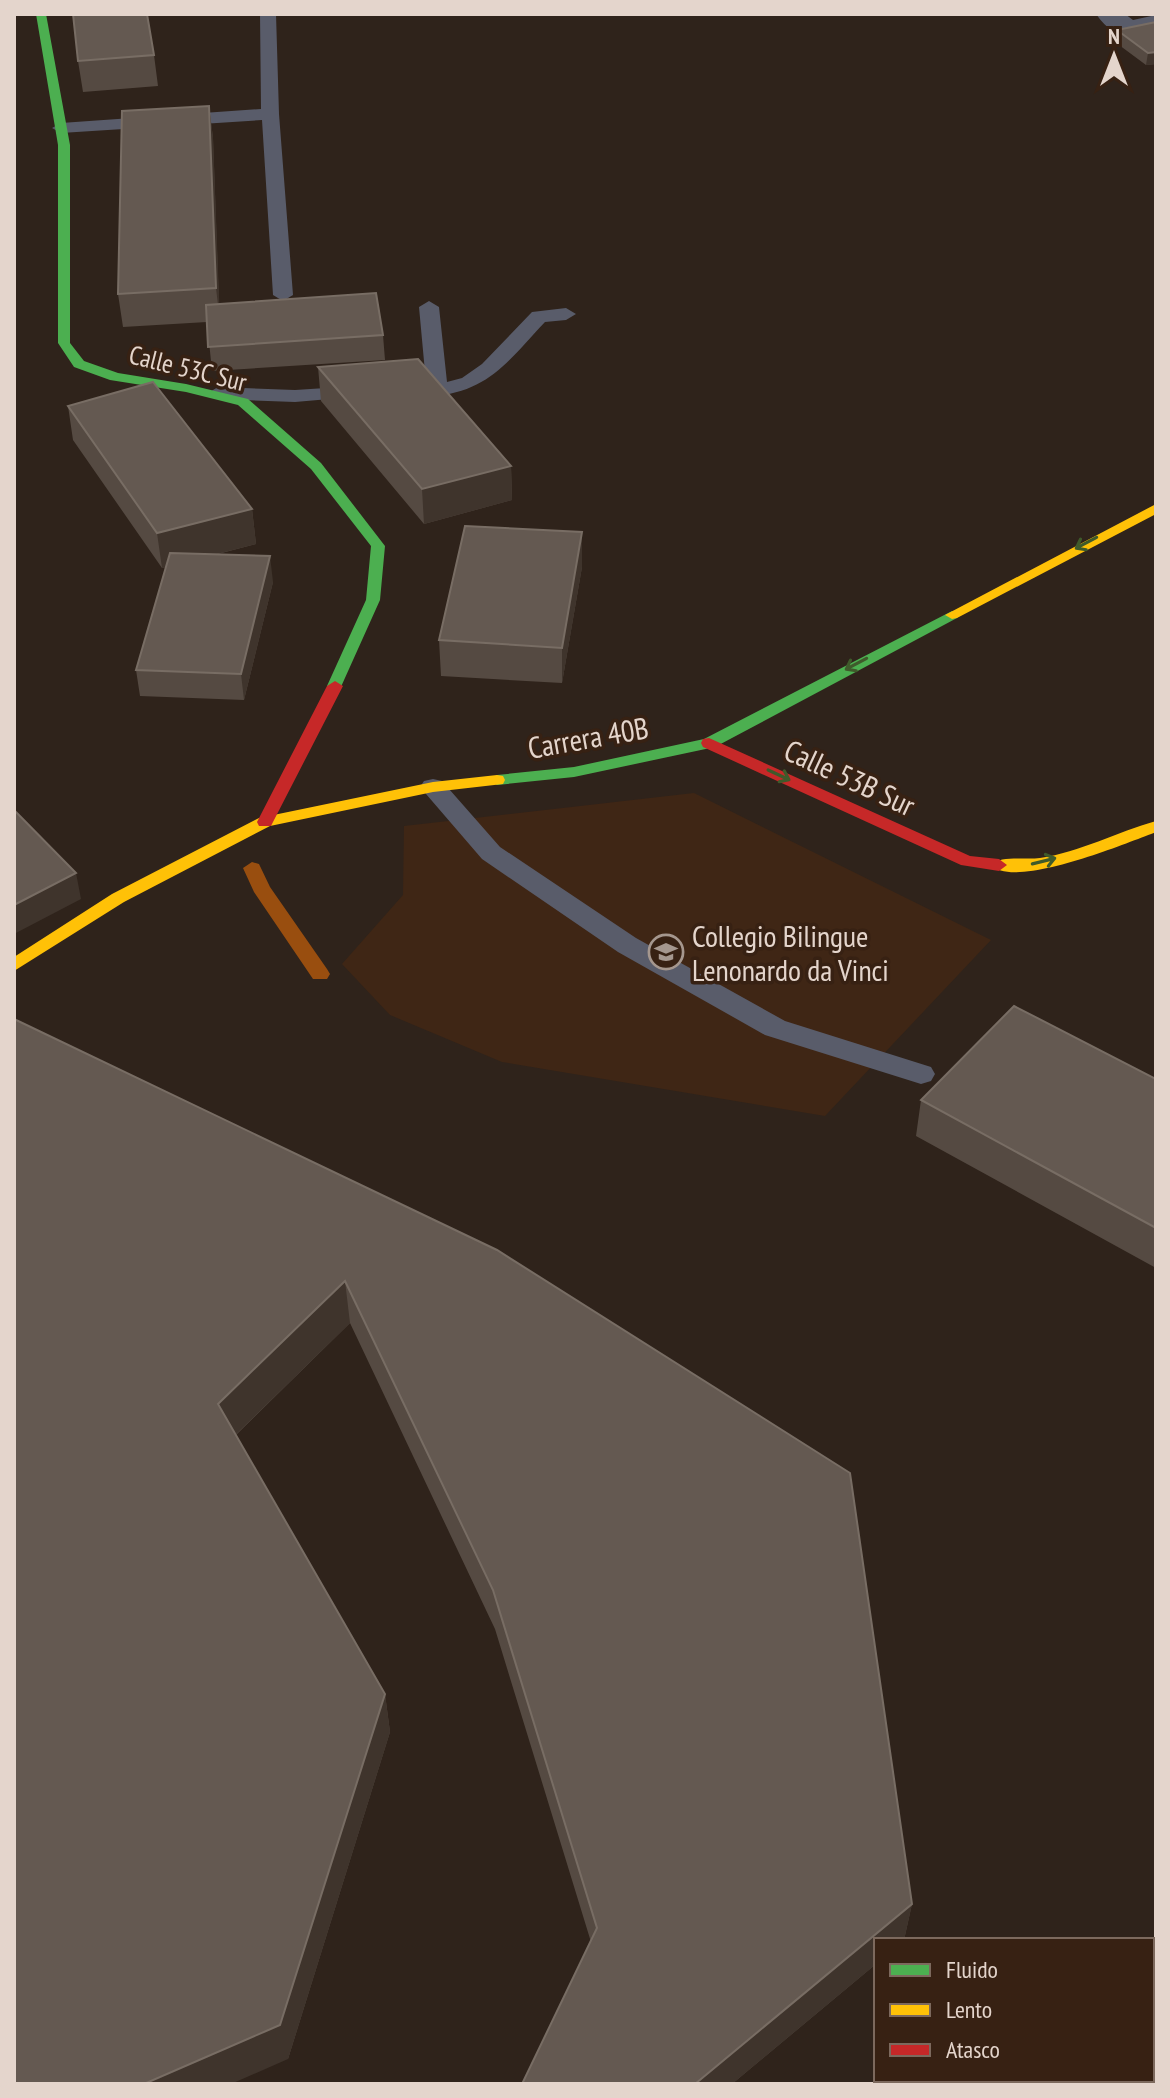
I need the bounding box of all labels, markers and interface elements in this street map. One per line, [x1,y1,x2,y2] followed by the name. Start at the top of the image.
[1074,16,1154,96] north arrow
[1108,22,1120,50] text: N
[126,337,250,399] street label: Calle 53C Sur
[1075,535,1098,551] one-way arrow
[845,657,869,673] one-way arrow
[525,707,651,767] street label: Carrera 40B
[778,730,922,825] street label: Calle 53B Sur
[767,769,791,784] one-way arrow
[1031,853,1057,868] one-way arrow
[692,916,889,989] place label: Collegio Bilingue Lenonardo da Vinci
[647,933,685,971] school or university icon: Collegio Bilingue Lenonardo da Vinci
[874,1938,1154,2082] legend
[946,1954,998,1985] text: Fluido
[946,1994,992,2025] text: Lento
[946,2034,1000,2065] text: Atasco

